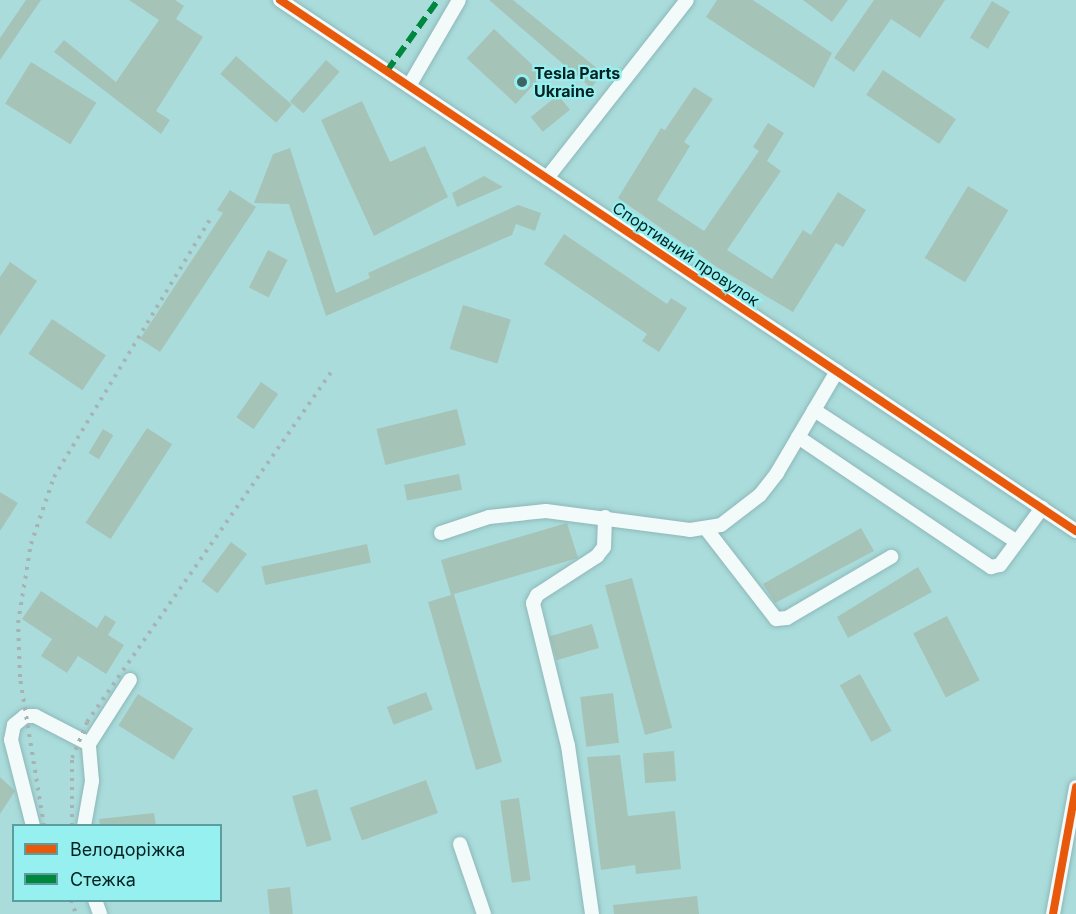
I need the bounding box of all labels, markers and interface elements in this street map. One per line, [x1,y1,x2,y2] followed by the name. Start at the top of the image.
[534,63,620,101] place label: Tesla Parts Ukraine
[515,75,529,89] marker: Tesla Parts Ukraine
[609,198,763,310] street label: Спортивний провулок
[12,824,222,902] legend
[70,839,185,860] text: Велодоріжка
[70,869,136,890] text: Стежка

